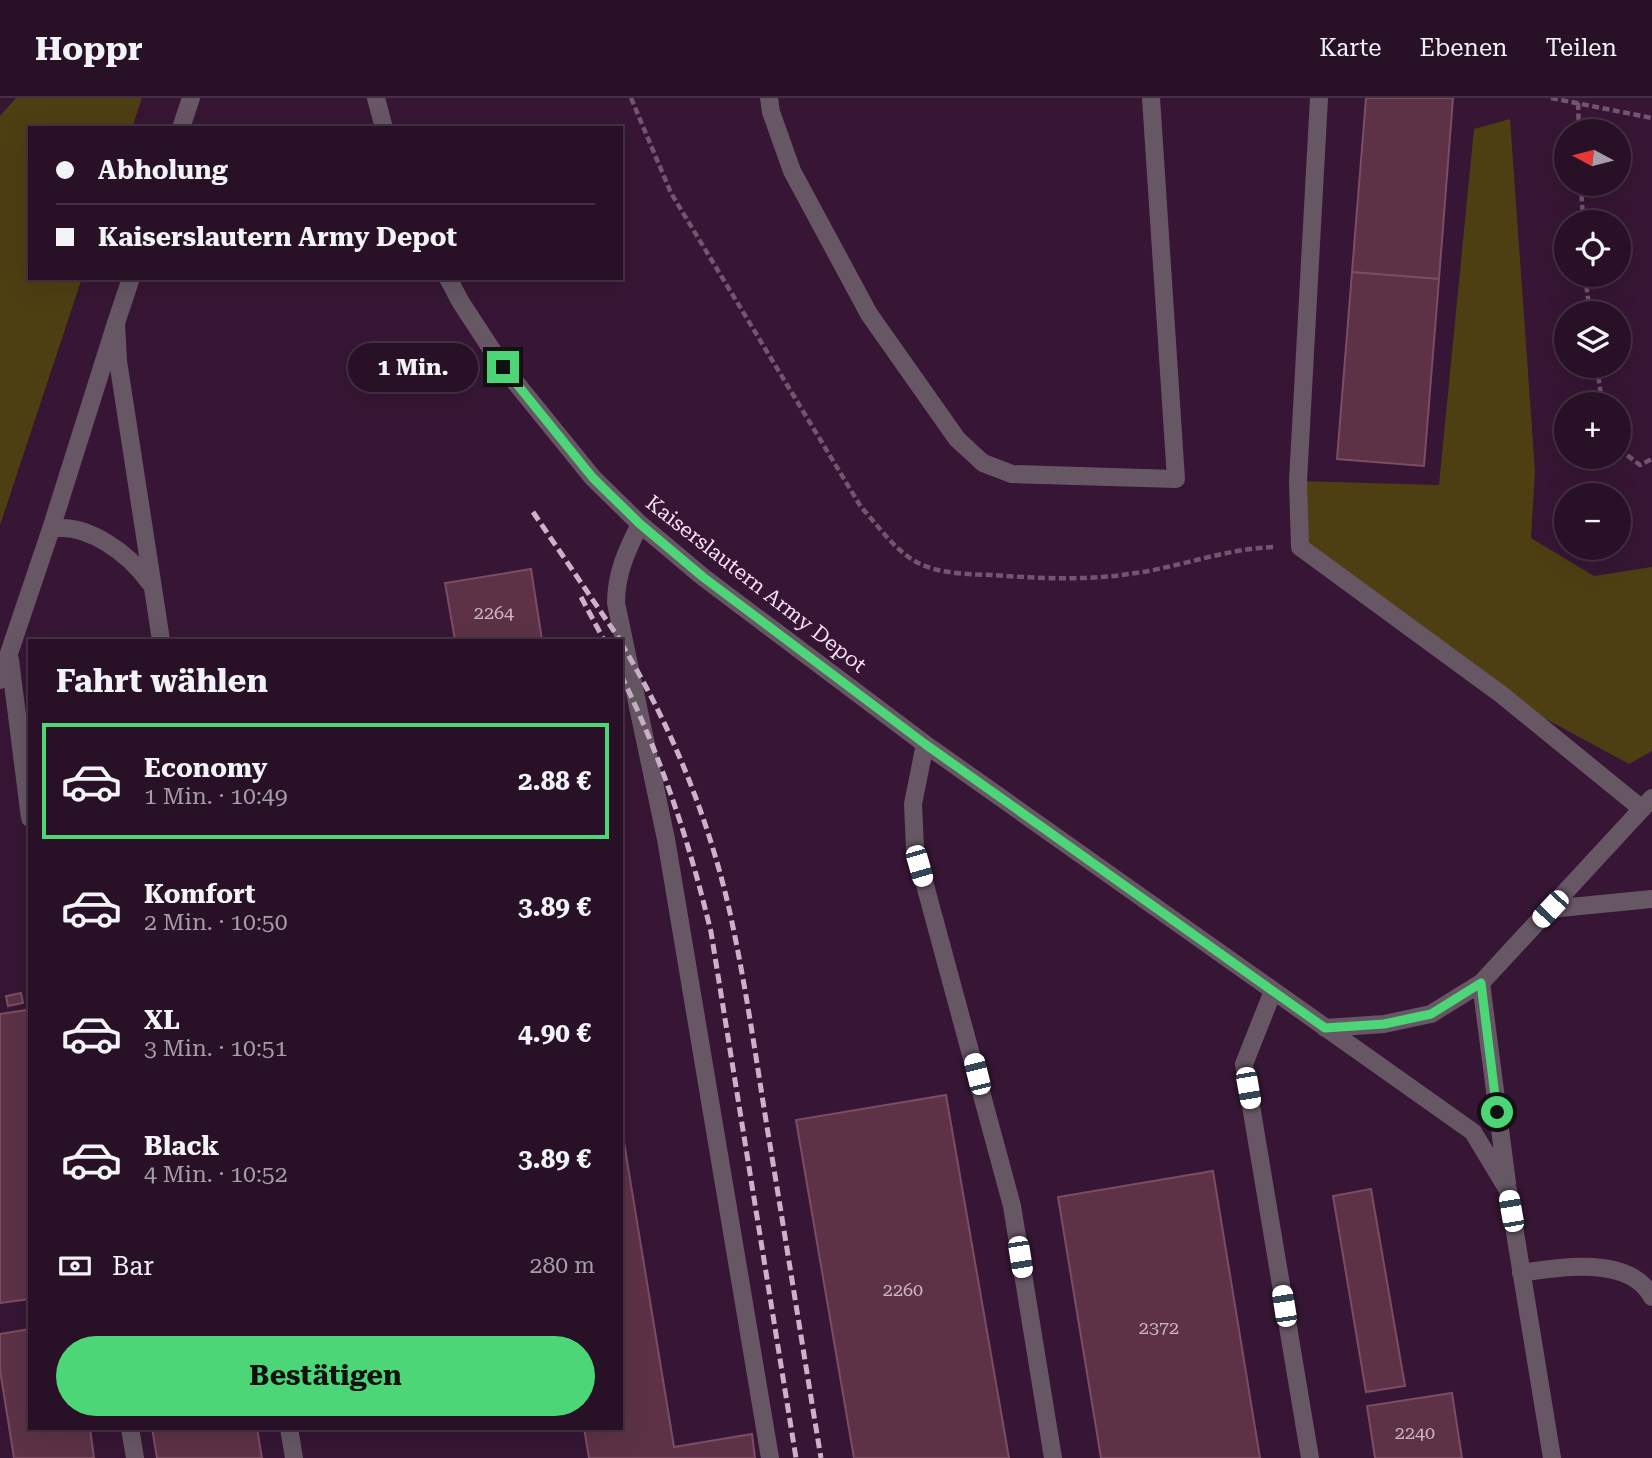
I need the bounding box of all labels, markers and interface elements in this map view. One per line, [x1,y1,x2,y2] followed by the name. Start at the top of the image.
[35,29,143,68] text: Hoppr
[1319,34,1381,62] text: Karte
[1419,34,1508,62] text: Ebenen
[1546,34,1617,62] text: Teilen
[1554,119,1631,196] north arrow
[1554,119,1631,560] map controls
[98,155,228,185] text: Abholung
[1554,210,1631,287] button: locate
[98,222,457,252] text: Kaiserslautern Army Depot
[1554,301,1631,378] button: layers
[349,342,478,392] callout: 1 Min.
[487,351,519,383] route end
[377,354,449,381] text: 1 Min.
[1554,392,1631,469] button: +
[1554,483,1631,560] button: −
[641,491,871,678] street label: Kaiserslautern Army Depot
[474,602,514,623] house number: 2264
[56,662,268,700] text: Fahrt wählen
[60,750,123,813] icon: car
[144,753,267,783] text: Economy
[518,766,591,796] text: 2.88 €
[144,783,288,810] text: 1 Min. · 10:49
[904,843,935,889] car
[60,876,123,939] icon: car
[144,879,256,909] text: Komfort
[1528,886,1573,932] car
[518,892,591,922] text: 3.89 €
[144,909,288,936] text: 2 Min. · 10:50
[60,1002,123,1065] icon: car
[144,1005,180,1035] text: XL
[518,1018,591,1048] text: 4.90 €
[144,1035,288,1062] text: 3 Min. · 10:51
[962,1051,993,1097] car
[1235,1065,1262,1111] car
[1481,1096,1513,1128] route start
[60,1128,123,1191] icon: car
[144,1131,219,1161] text: Black
[518,1144,591,1174] text: 3.89 €
[144,1161,288,1188] text: 4 Min. · 10:52
[1498,1188,1525,1234] car
[1007,1235,1034,1279] car
[56,1247,94,1285] icon: cash
[112,1251,154,1281] text: Bar
[530,1252,595,1279] text: 280 m
[883,1279,923,1300] house number: 2260
[1271,1284,1298,1328] car
[1139,1317,1179,1338] house number: 2372
[56,1336,595,1416] button: Bestätigen
[1395,1422,1435,1443] house number: 2240

